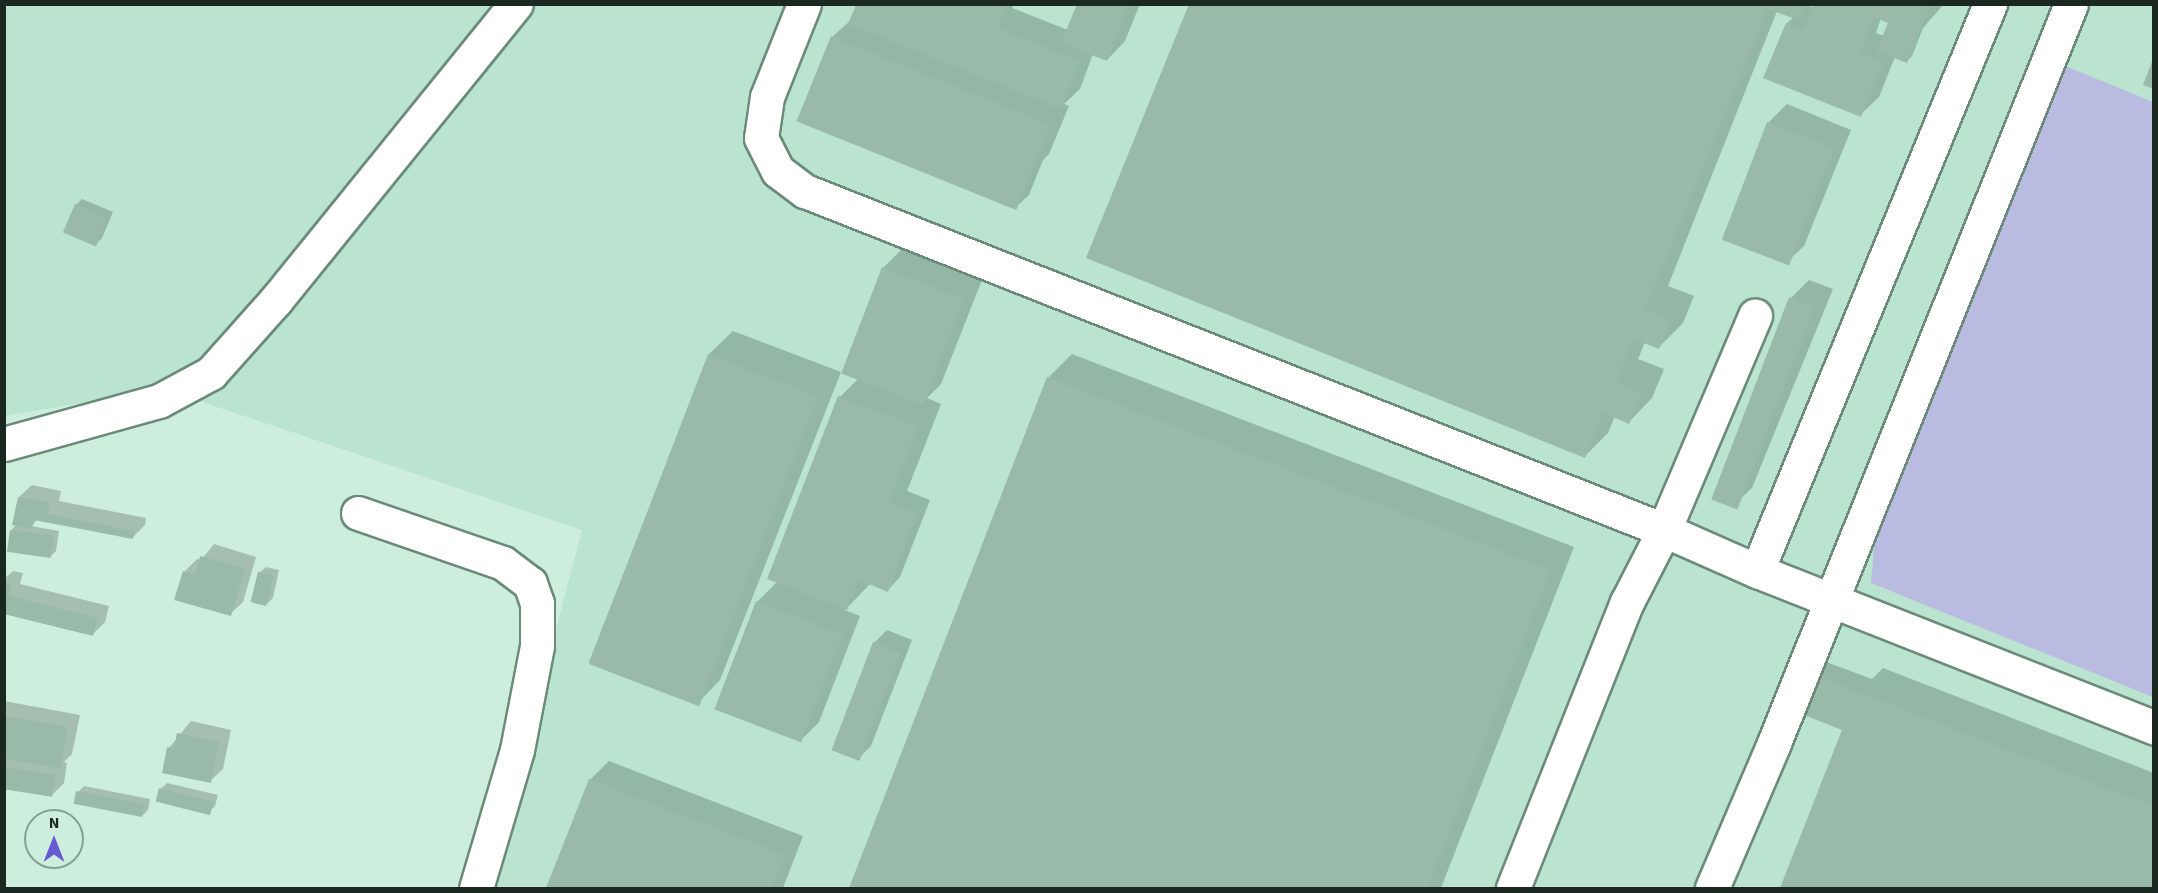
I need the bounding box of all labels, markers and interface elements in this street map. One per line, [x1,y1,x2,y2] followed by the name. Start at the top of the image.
[24,809,84,869] north arrow
[49,812,59,834] text: N

